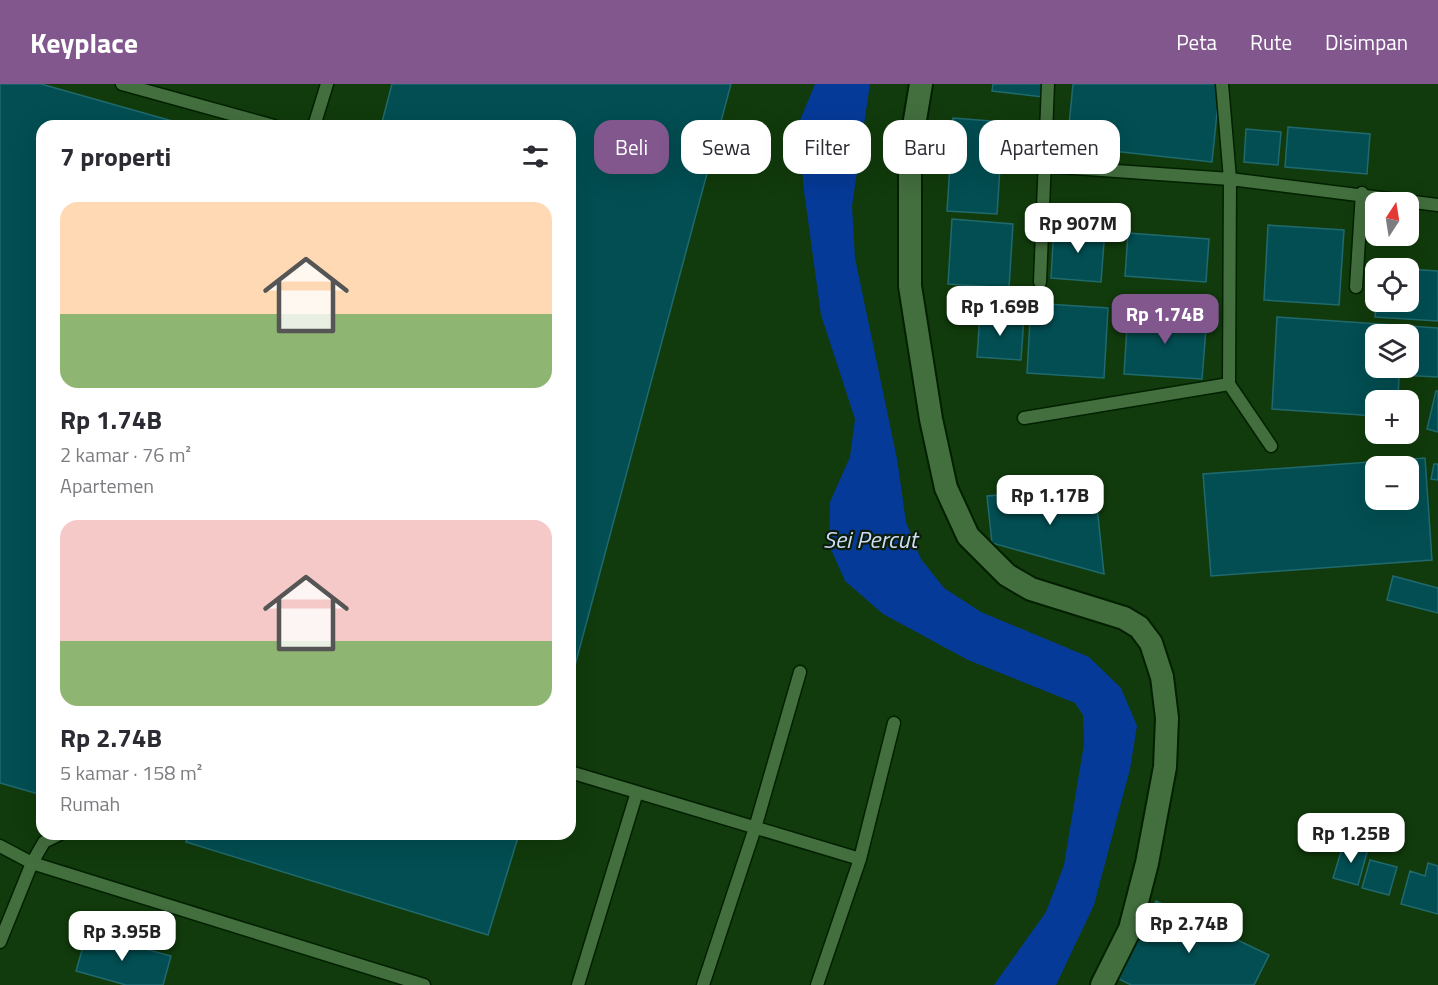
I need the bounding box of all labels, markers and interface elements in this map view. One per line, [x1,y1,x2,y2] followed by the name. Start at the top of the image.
[30,21,138,64] text: Keyplace
[1176,26,1217,58] text: Peta
[1250,26,1292,58] text: Rute
[1325,26,1408,58] text: Disimpan
[594,120,669,174] chip: Beli
[681,120,771,174] chip: Sewa
[783,120,871,174] chip: Filter
[883,120,967,174] chip: Baru
[979,120,1120,174] chip: Apartemen
[60,137,171,176] text: 7 properti
[519,140,552,173] icon: filters
[1365,192,1419,246] north arrow
[1365,192,1419,510] map controls
[1023,203,1133,254] pin: Rp 907M
[1039,207,1117,238] text: Rp 907M
[252,241,360,349] icon: home
[1365,258,1419,312] button: locate
[938,286,1062,337] pin: Rp 1.69B
[961,290,1039,321] text: Rp 1.69B
[1103,294,1227,345] pin: Rp 1.74B
[1126,298,1204,329] text: Rp 1.74B
[1365,324,1419,378] button: layers
[1365,390,1419,444] button: +
[60,400,162,439] text: Rp 1.74B
[60,439,191,470] text: 2 kamar · 76 m²
[1365,456,1419,510] button: −
[60,470,154,501] text: Apartemen
[988,475,1112,526] pin: Rp 1.17B
[1011,479,1089,510] text: Rp 1.17B
[823,521,920,557] water label: Sei Percut
[252,559,360,667] icon: home
[60,718,162,757] text: Rp 2.74B
[60,757,202,788] text: 5 kamar · 158 m²
[60,788,120,819] text: Rumah
[1289,813,1413,864] pin: Rp 1.25B
[1312,817,1390,848] text: Rp 1.25B
[1127,903,1251,954] pin: Rp 2.74B
[1150,907,1228,938] text: Rp 2.74B
[60,911,184,962] pin: Rp 3.95B
[83,915,161,946] text: Rp 3.95B

